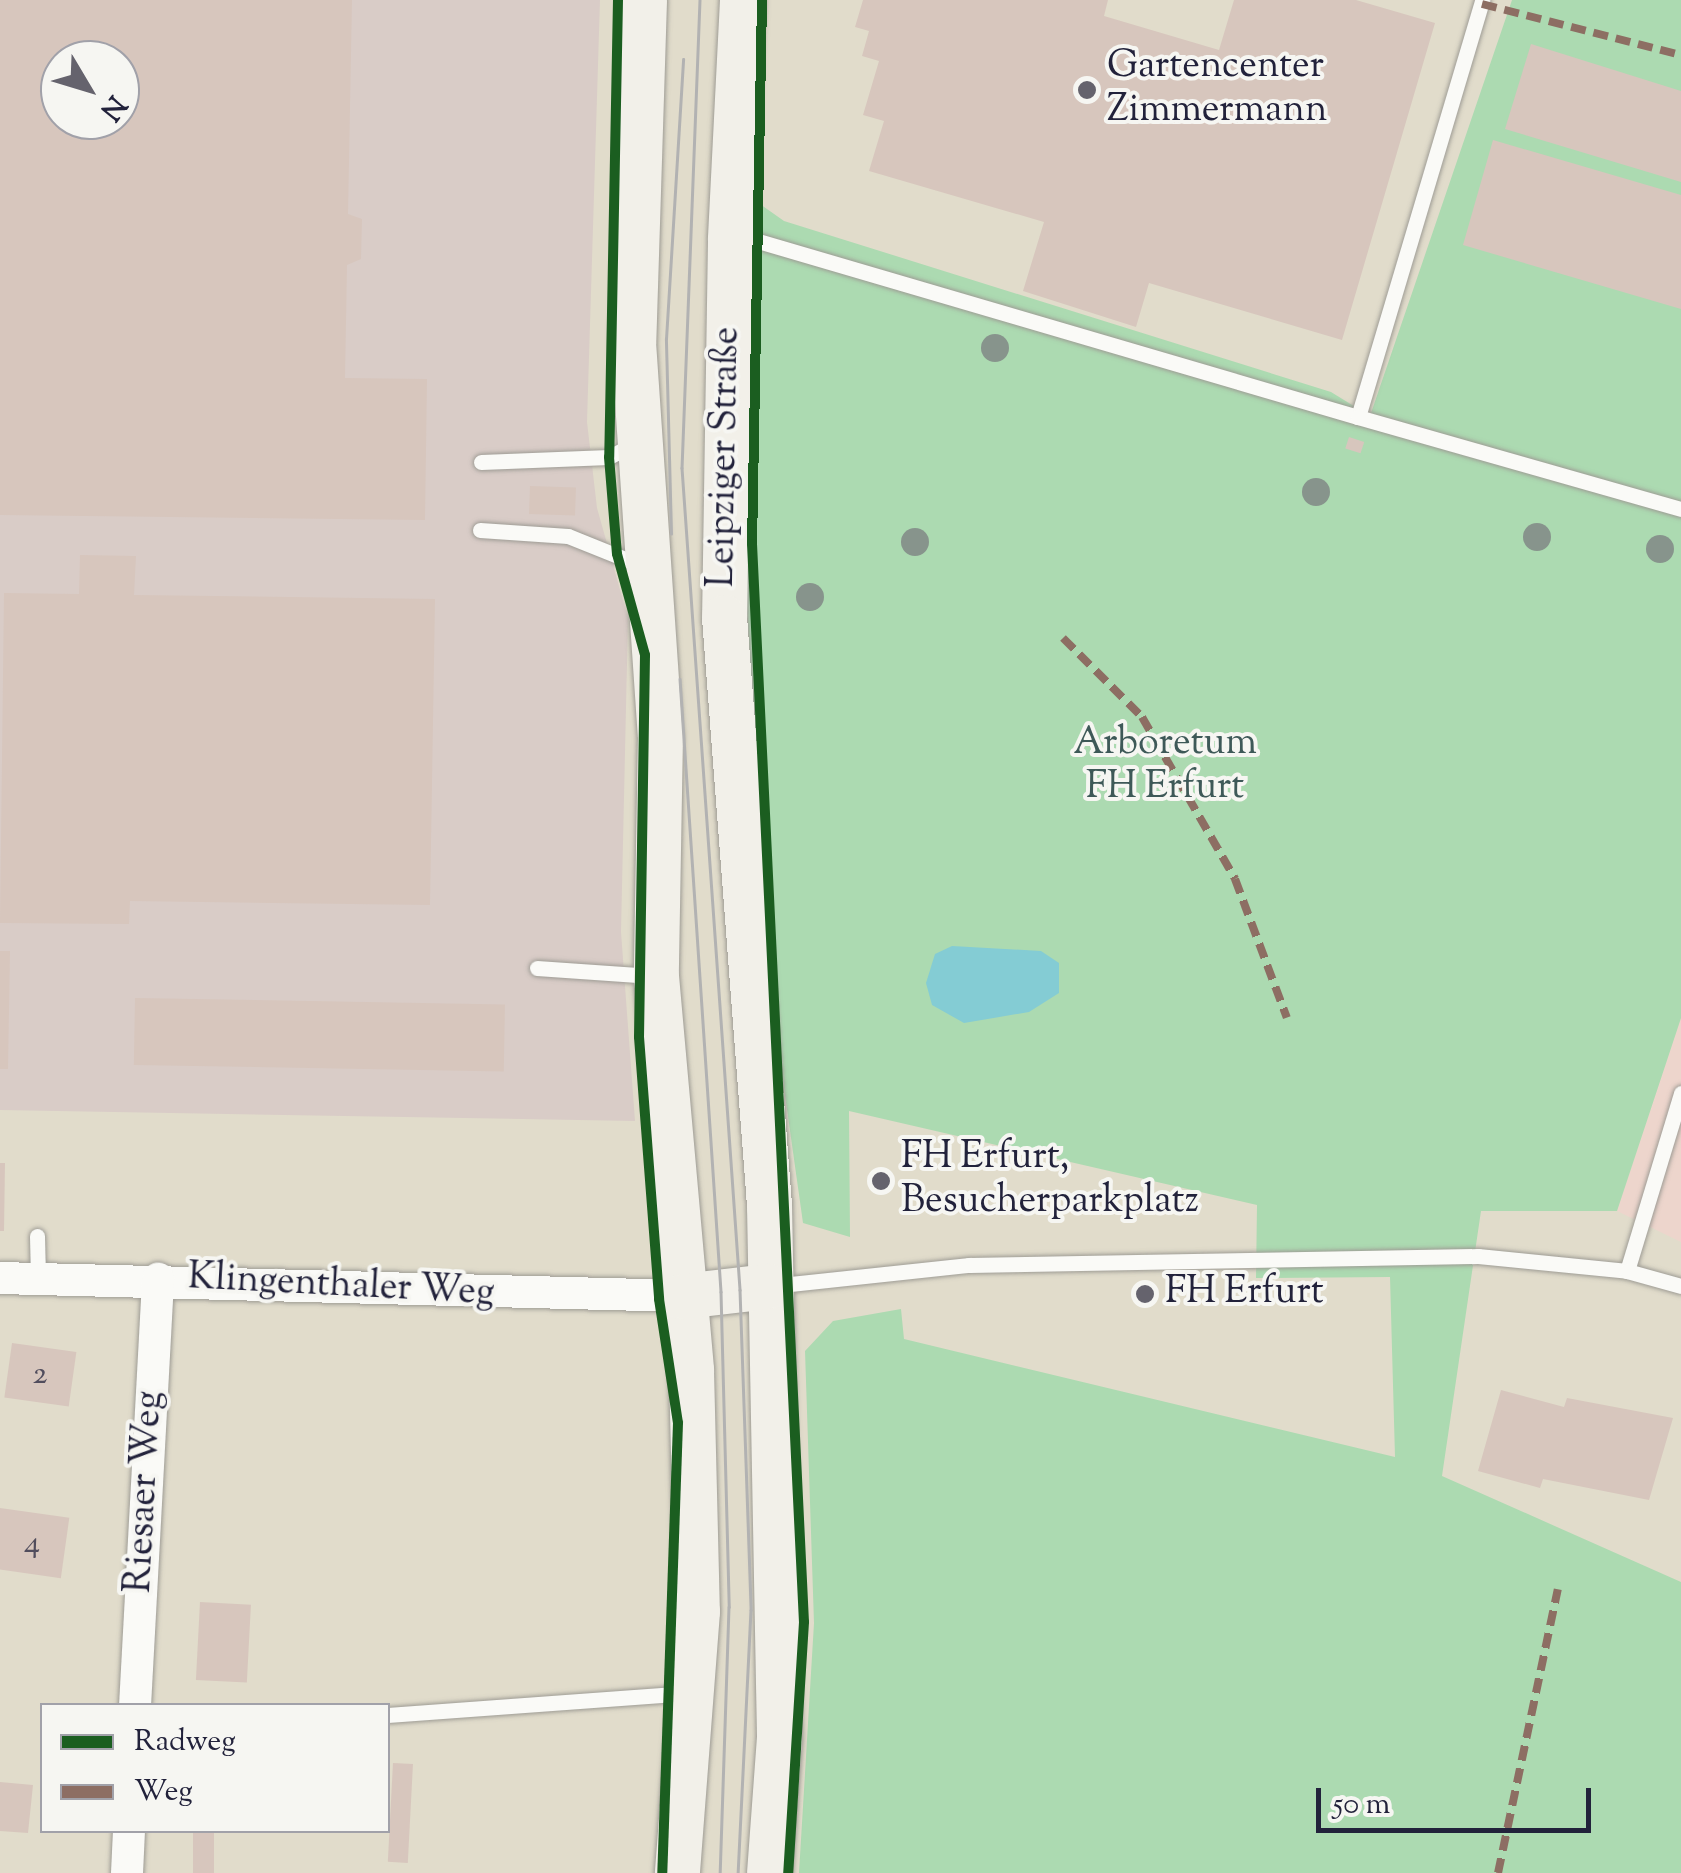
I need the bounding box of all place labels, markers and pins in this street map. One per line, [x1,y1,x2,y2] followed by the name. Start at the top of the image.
[1107,45,1327,134] place label: Gartencenter Zimmermann
[1076,79,1098,101] marker: Gartencenter Zimmermann
[901,1136,1199,1226] place label: FH Erfurt, Besucherparkplatz
[870,1170,892,1192] marker: FH Erfurt, Besucherparkplatz
[1165,1271,1324,1317] place label: FH Erfurt
[1134,1283,1156,1305] marker: FH Erfurt

